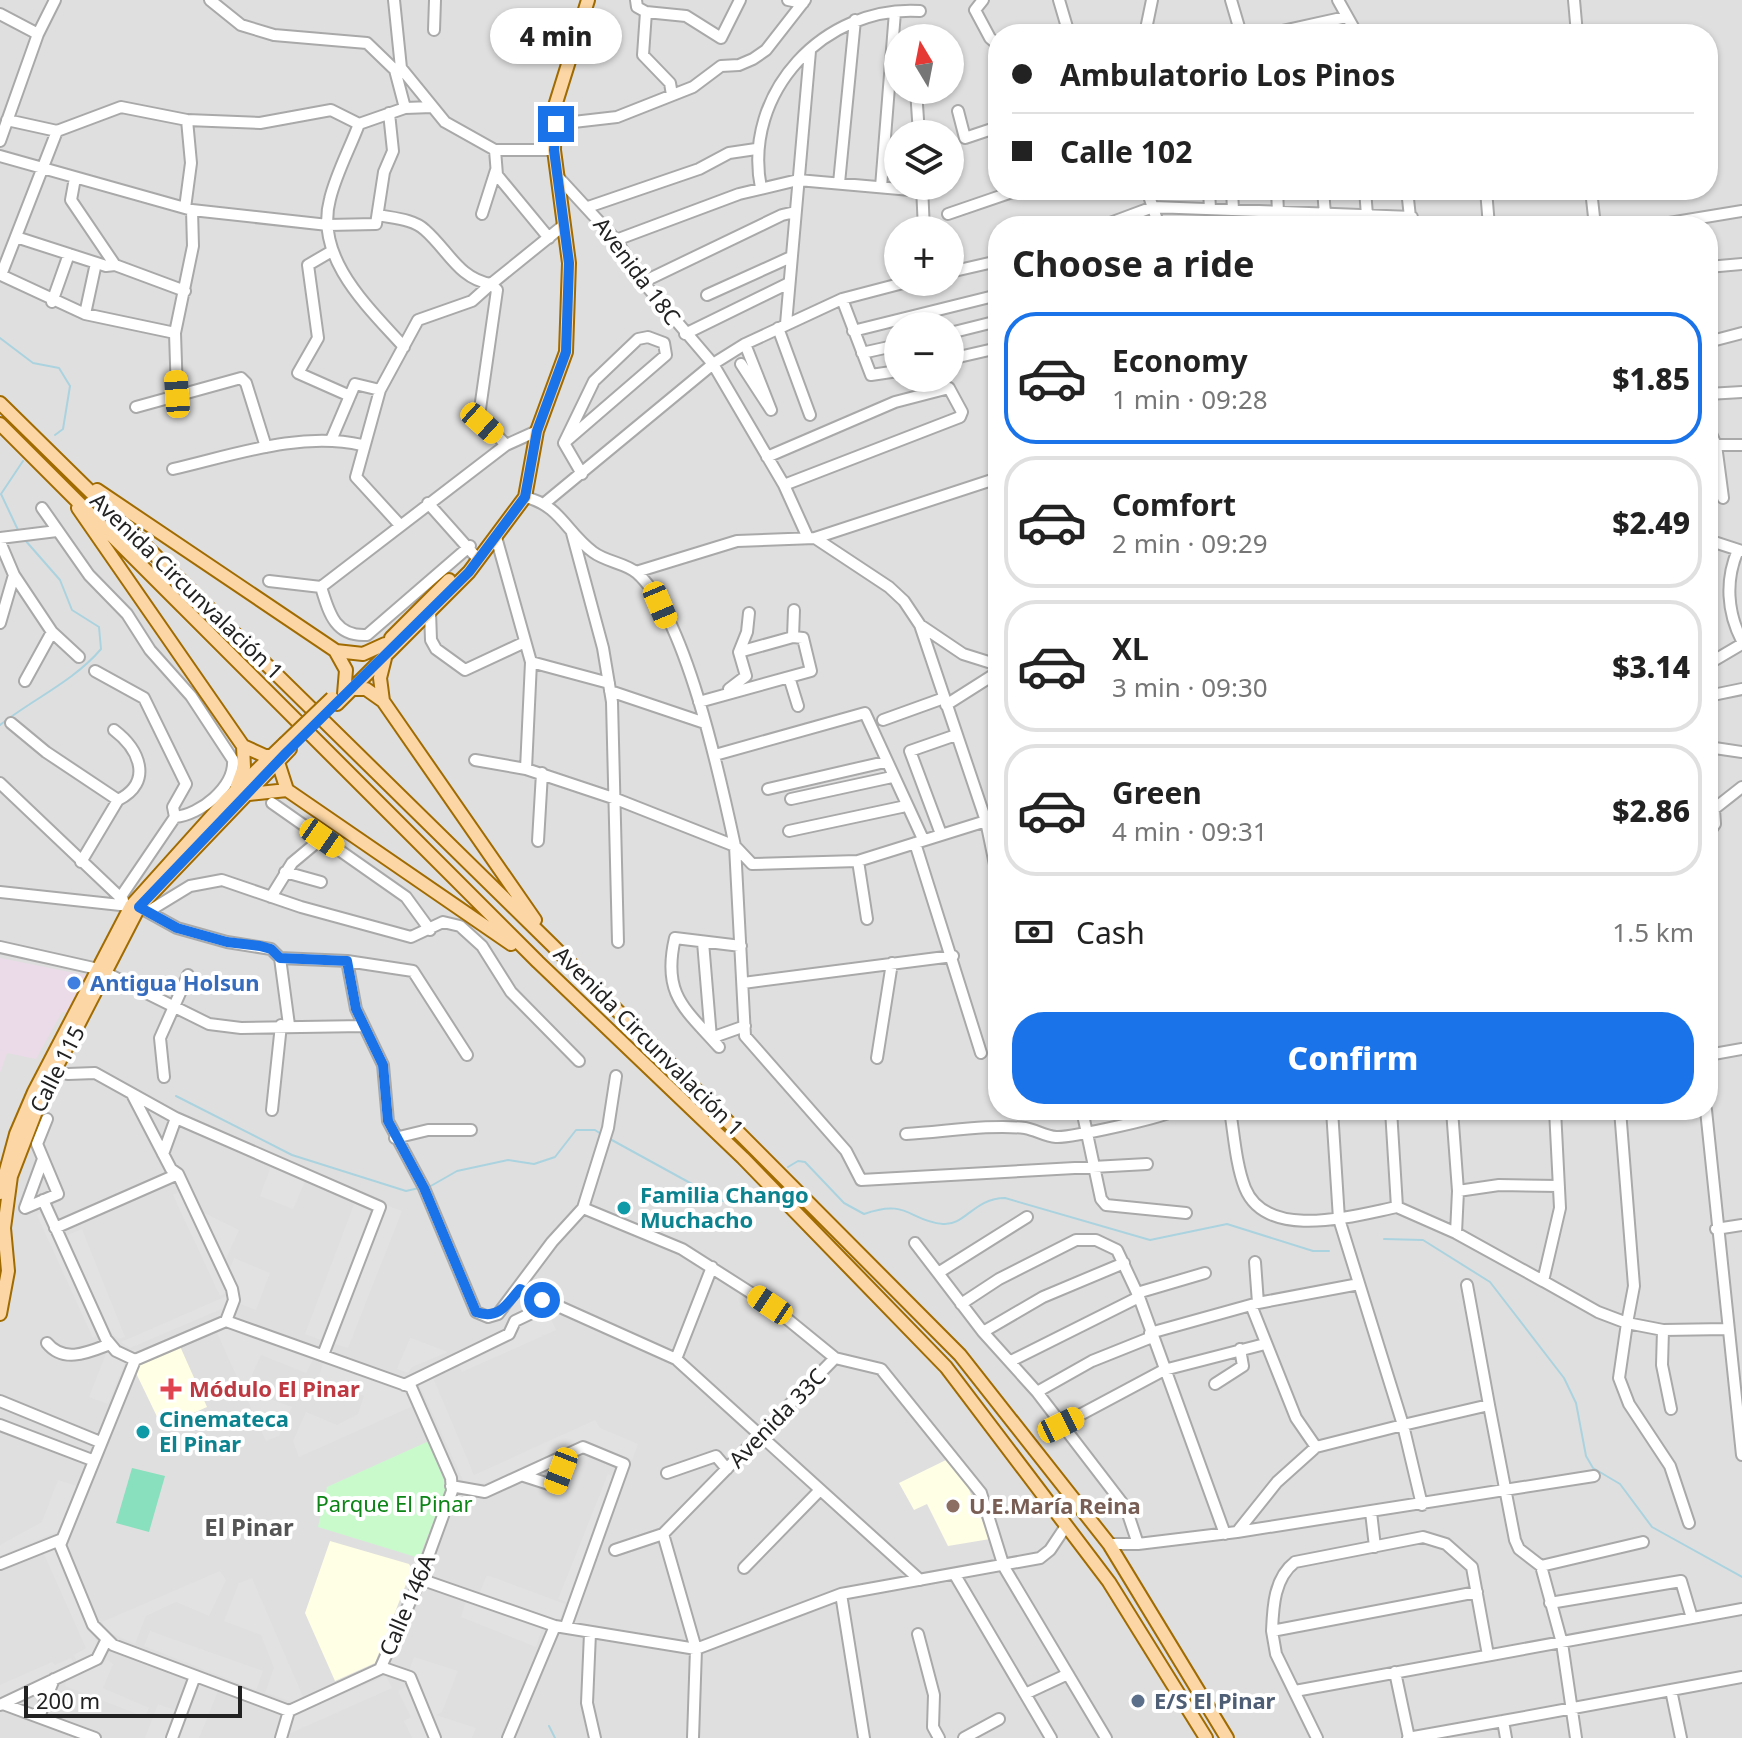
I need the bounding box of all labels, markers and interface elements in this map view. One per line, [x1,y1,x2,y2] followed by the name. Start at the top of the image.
[490,8,622,64] callout: 4 min
[520,18,592,54] text: 4 min
[884,24,964,104] north arrow
[884,24,964,392] map controls
[1060,54,1395,95] text: Ambulatorio Los Pinos
[538,106,574,142] route end
[884,120,964,200] button: layers
[1060,131,1192,172] text: Calle 102
[587,210,688,330] street label: Avenida 18C
[884,216,964,296] button: +
[1012,239,1254,288] text: Choose a ride
[884,312,964,392] button: −
[1112,340,1248,381] text: Economy
[1016,342,1088,414] icon: car
[1612,358,1690,399] text: $1.85
[163,369,191,419] car
[1112,381,1268,417] text: 1 min · 09:28
[456,398,508,448] car
[1112,484,1236,525] text: Comfort
[85,485,291,685] street label: Avenida Circunvalación 1
[1016,486,1088,558] icon: car
[1612,502,1690,543] text: $2.49
[1112,525,1268,561] text: 2 min · 09:29
[640,578,680,632] car
[1112,628,1149,669] text: XL
[1016,630,1088,702] icon: car
[1612,646,1690,687] text: $3.14
[1112,669,1268,705] text: 3 min · 09:30
[1112,772,1202,813] text: Green
[1016,774,1088,846] icon: car
[1612,790,1690,831] text: $2.86
[1112,813,1268,849] text: 4 min · 09:31
[295,814,349,862] car
[1012,910,1056,954] icon: cash
[1076,912,1145,953] text: Cash
[1612,914,1694,950] text: 1.5 km
[548,939,751,1142] street label: Avenida Circunvalación 1
[90,967,260,997] place label: Antigua Holsun
[65,974,83,992] marker: Antigua Holsun
[1012,1012,1694,1104] button: Confirm
[22,1020,91,1117] street label: Calle 115
[640,1179,809,1234] place label: Familia Chango Muchacho
[615,1199,633,1217] marker: Familia Chango Muchacho
[524,1282,560,1318] route start
[743,1282,797,1328] car
[721,1361,831,1474] street label: Avenida 33C
[189,1373,360,1403] place label: Módulo El Pinar
[160,1378,182,1400] marker: Módulo El Pinar
[159,1403,289,1458] place label: Cinemateca El Pinar
[1034,1404,1088,1446] car
[134,1423,152,1441] marker: Cinemateca El Pinar
[541,1444,581,1498] car
[315,1488,473,1518] park label: Parque El Pinar
[969,1490,1141,1520] place label: U.E.María Reina
[944,1497,962,1515] marker: U.E.María Reina
[204,1510,294,1543] district label: El Pinar
[371,1548,441,1660] street label: Calle 146A
[24,1682,242,1718] scale bar
[36,1685,100,1715] text: 200 m
[1154,1685,1276,1715] place label: E/S El Pinar
[1129,1692,1147,1710] marker: E/S El Pinar

